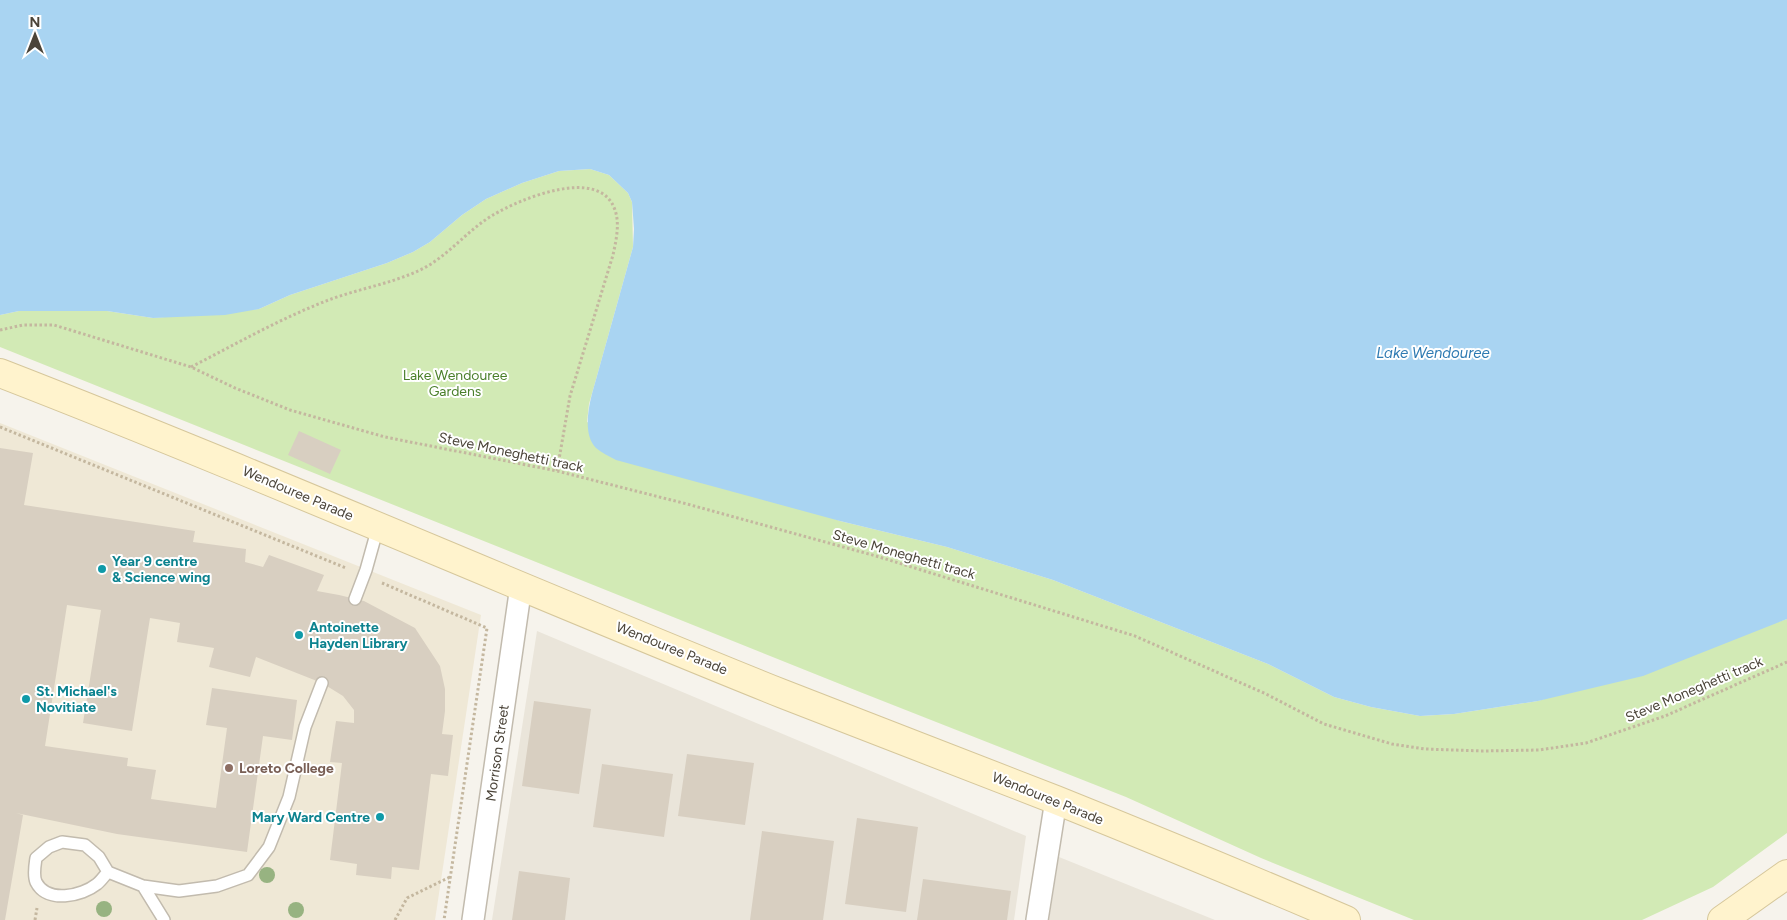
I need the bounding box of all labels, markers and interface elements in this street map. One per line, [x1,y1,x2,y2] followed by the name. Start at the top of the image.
[10,10,60,60] north arrow
[30,14,40,31] text: N
[1376,344,1490,362] water label: Lake Wendouree
[403,367,508,400] park label: Lake Wendouree Gardens
[437,429,585,476] street label: Steve Moneghetti track
[240,462,356,525] street label: Wendouree Parade
[831,526,977,583] street label: Steve Moneghetti track
[112,553,210,586] place label: Year 9 centre & Science wing
[96,563,108,575] marker: Year 9 centre & Science wing
[614,618,730,679] street label: Wendouree Parade
[309,619,409,652] place label: Antoinette Hayden Library
[293,629,305,641] marker: Antoinette Hayden Library
[1623,653,1766,726] street label: Steve Moneghetti track
[36,683,117,716] place label: St. Michael's Novitiate
[20,693,32,705] marker: St. Michael's Novitiate
[482,703,513,803] street label: Morrison Street
[239,760,334,777] place label: Loreto College
[223,762,235,774] marker: Loreto College
[990,768,1106,829] street label: Wendouree Parade
[252,809,370,826] place label: Mary Ward Centre
[374,811,386,823] marker: Mary Ward Centre

